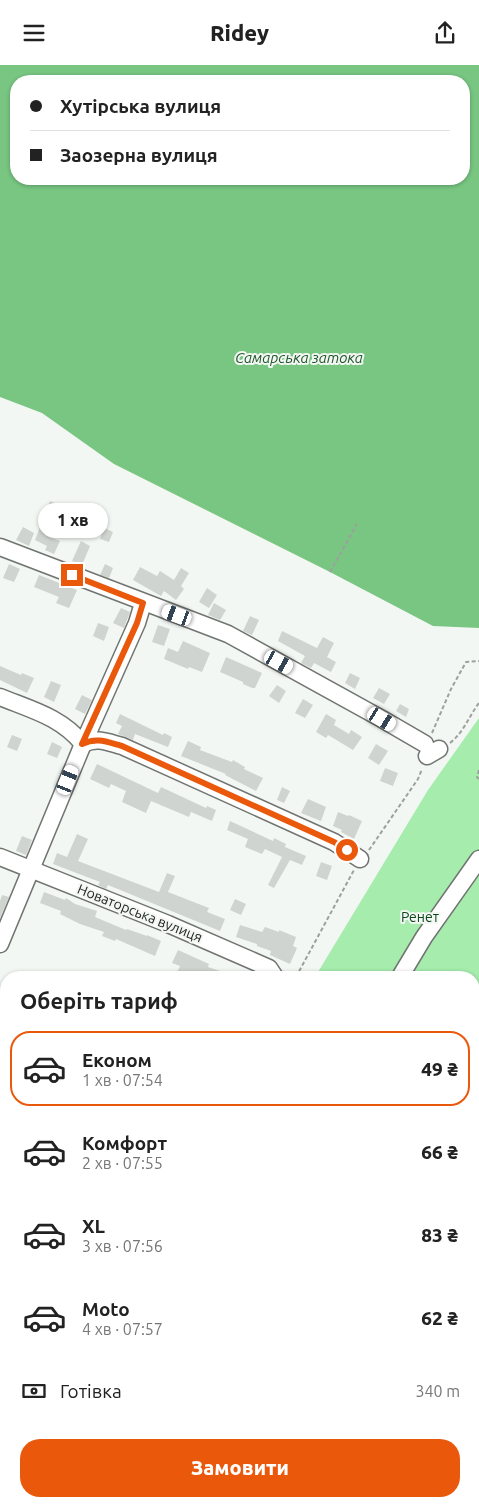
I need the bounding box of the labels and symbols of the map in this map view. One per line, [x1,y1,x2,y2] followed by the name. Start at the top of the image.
[235,349,363,366] water label: Самарська затока
[37,503,107,537] callout: 1 хв
[61,564,83,586] route end
[160,603,193,627] car
[262,648,295,676] car
[365,705,398,733] car
[55,763,80,797] car
[336,839,358,861] route start
[75,881,205,945] street label: Новаторська вулиця
[401,909,439,925] park label: Ренет

